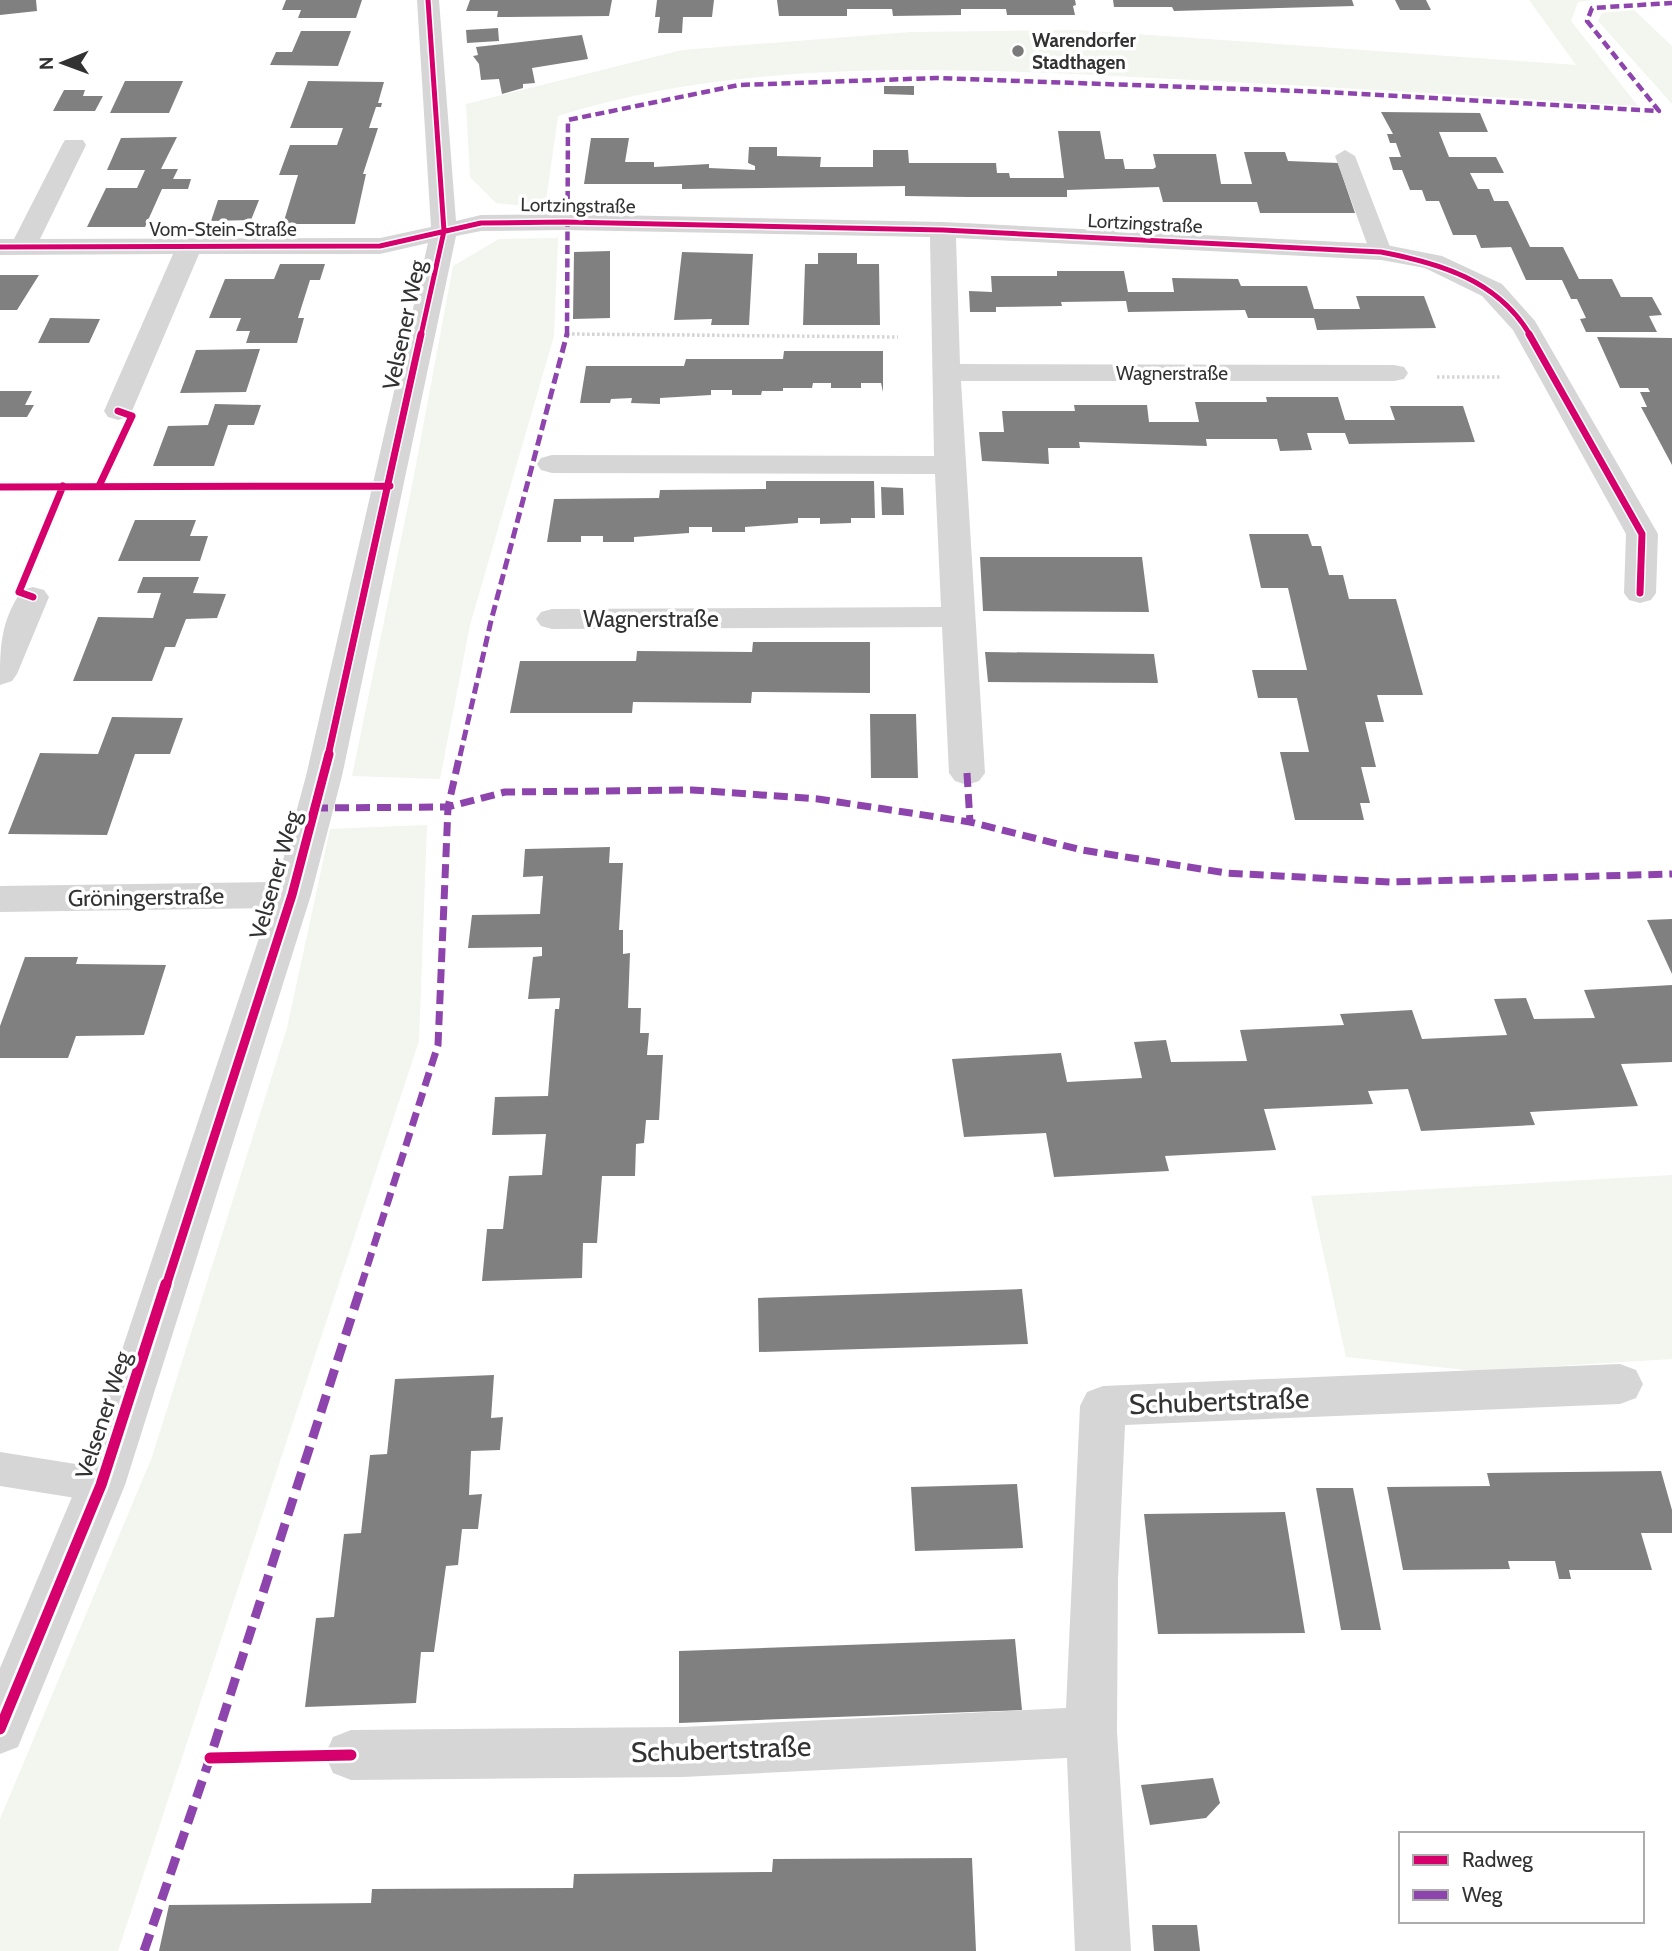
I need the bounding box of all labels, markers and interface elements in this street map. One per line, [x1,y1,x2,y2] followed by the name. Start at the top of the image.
[28,28,98,98] north arrow
[1032,29,1137,74] place label: Warendorfer Stadthagen
[1010,43,1026,59] marker: Warendorfer Stadthagen
[35,56,58,70] text: N
[520,193,636,218] street label: Lortzingstraße
[1087,209,1203,238] street label: Lortzingstraße
[149,218,297,241] street label: Vom-Stein-Straße
[377,257,432,393] street label: Velsener Weg
[1116,362,1228,385] street label: Wagnerstraße
[583,605,719,633] street label: Wagnerstraße
[243,807,307,942] street label: Velsener Weg
[68,882,225,912] street label: Gröningerstraße
[69,1347,137,1482] street label: Velsener Weg
[1128,1381,1310,1421] street label: Schubertstraße
[630,1729,812,1769] street label: Schubertstraße
[1399,1832,1644,1923] legend
[1462,1847,1533,1872] text: Radweg
[1462,1882,1503,1907] text: Weg

